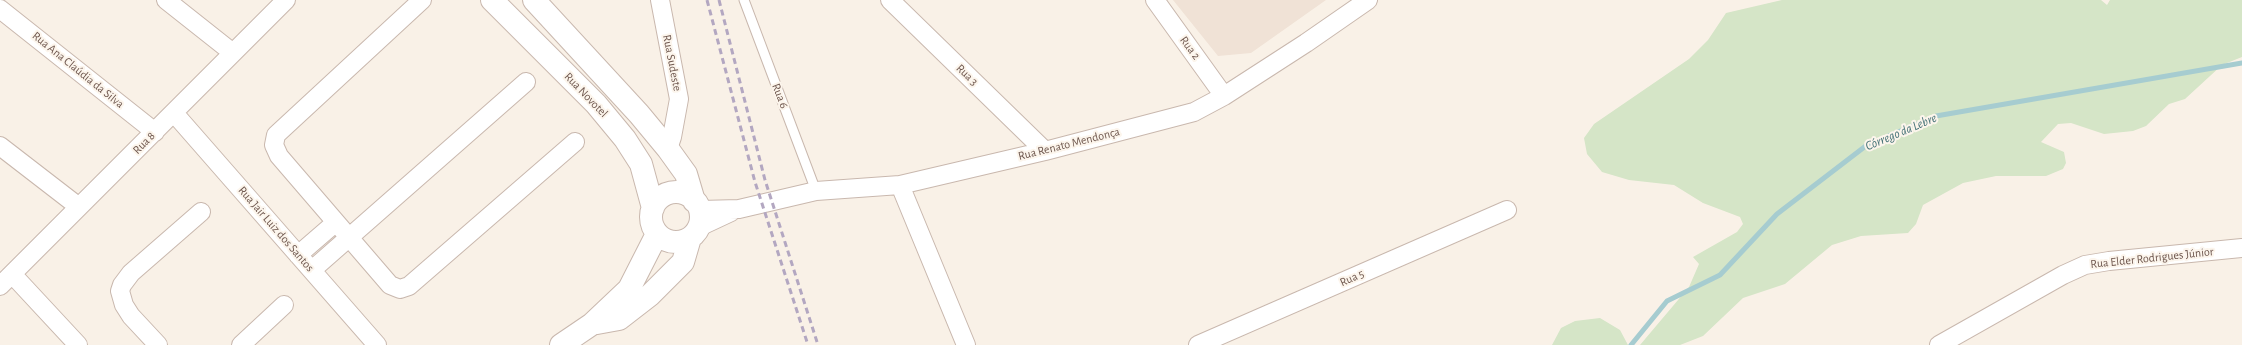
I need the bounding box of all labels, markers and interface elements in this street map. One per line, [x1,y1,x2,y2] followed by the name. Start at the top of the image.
[29,29,127,111] street label: Rua Ana Claúdia da Silva
[1177,33,1203,63] street label: Rua 2
[659,34,685,92] street label: Rua Sudeste
[953,61,981,89] street label: Rua 3
[561,70,611,120] street label: Rua Novotel
[769,81,791,111] street label: Rua 6
[1863,110,1939,154] water label: Córrego da Lebre
[1017,124,1121,164] street label: Rua Renato Mendonça
[130,129,158,157] street label: Rua 8
[235,183,317,275] street label: Rua Jair Luiz dos Santos
[2090,244,2214,272] street label: Rua Elder Rodrigues Júnior
[1338,266,1366,290] street label: Rua 5

